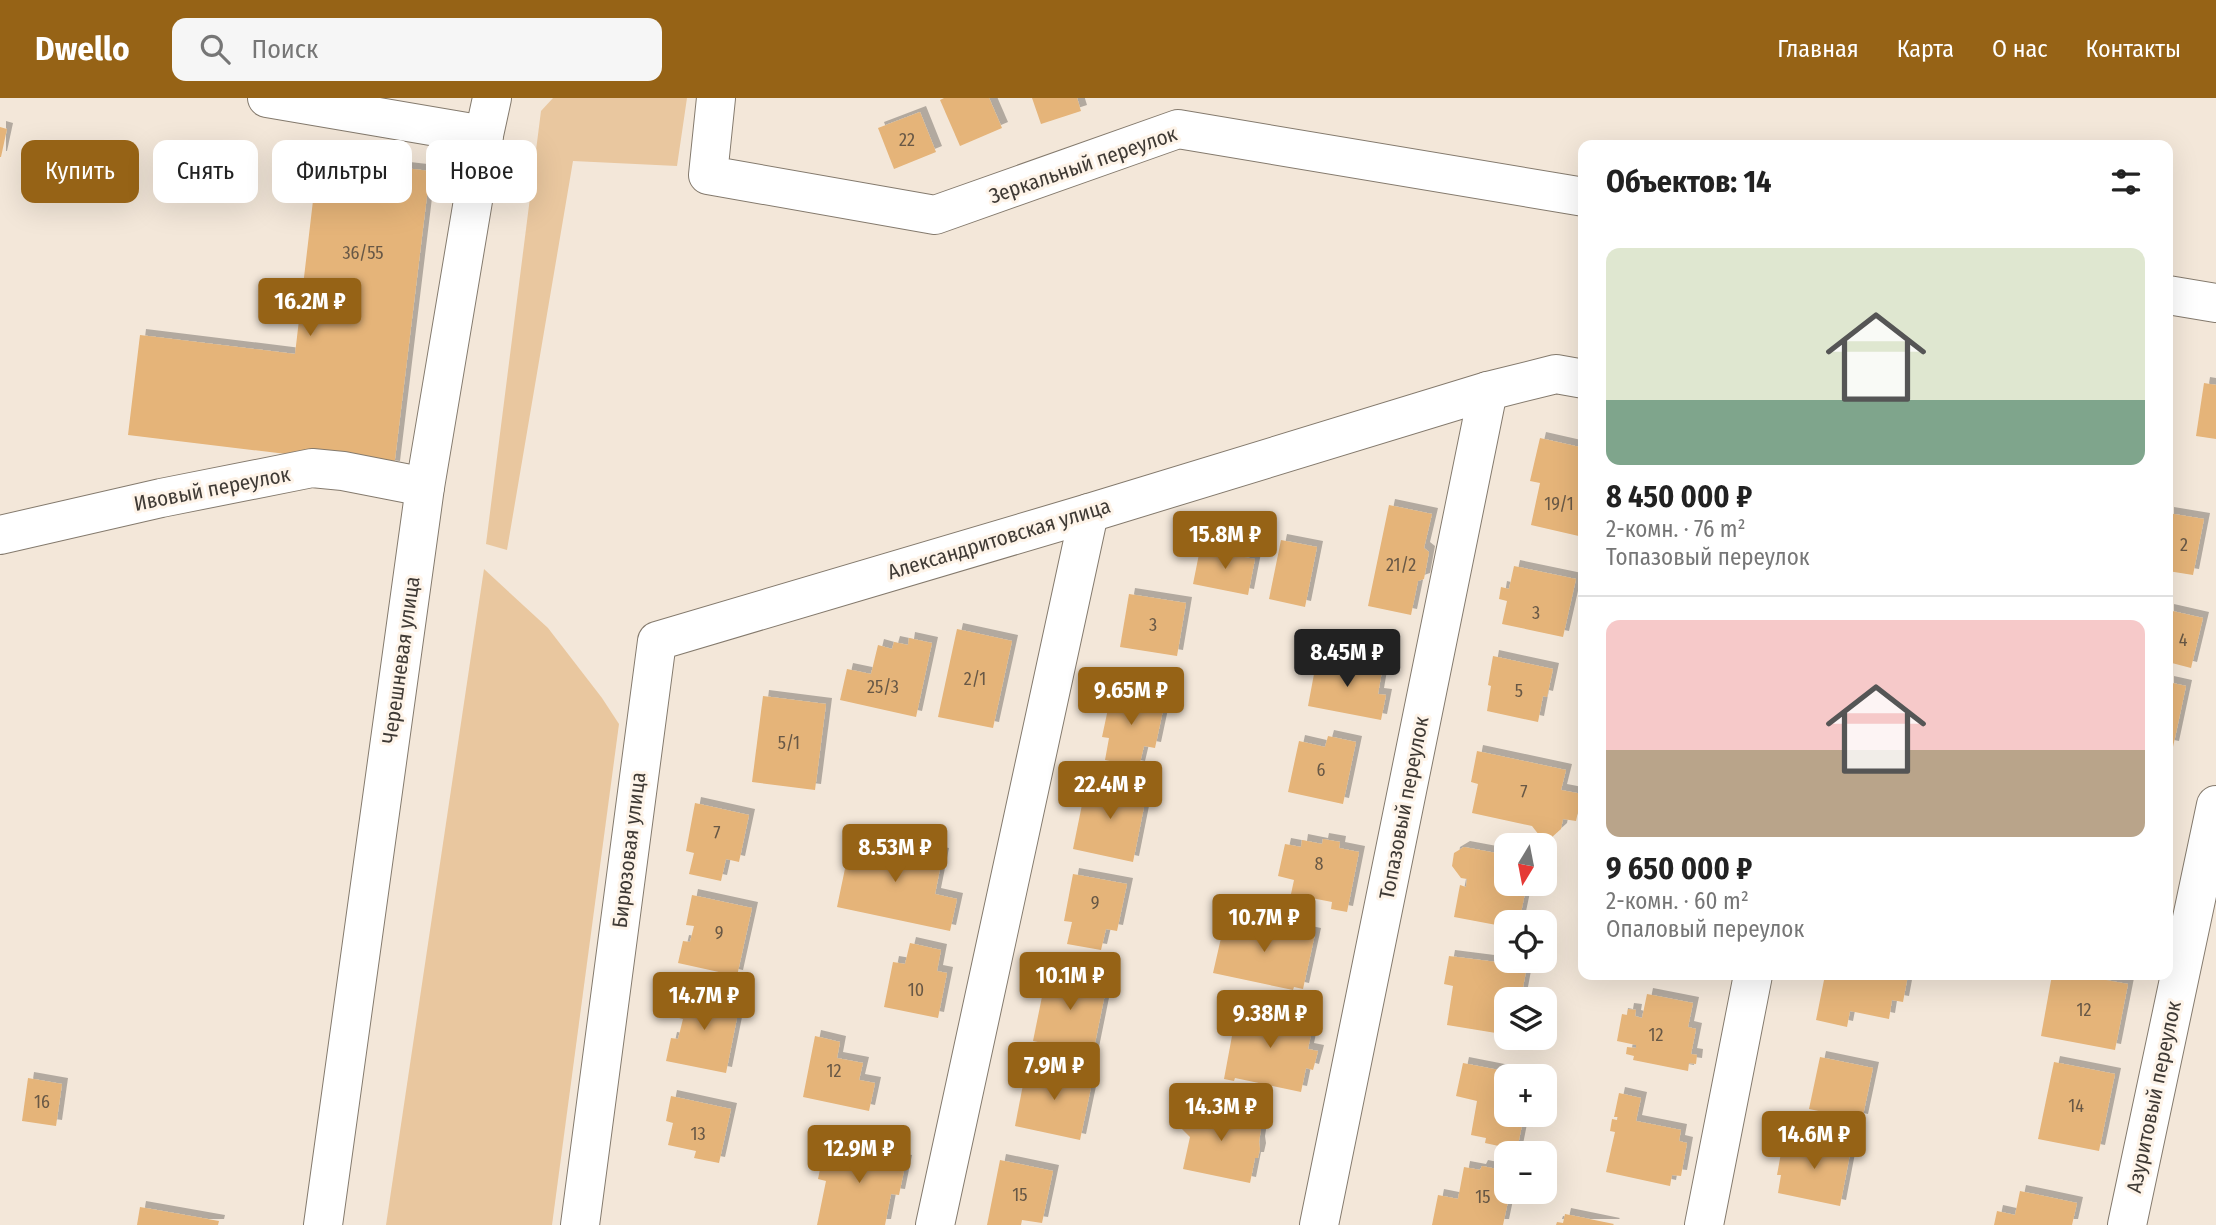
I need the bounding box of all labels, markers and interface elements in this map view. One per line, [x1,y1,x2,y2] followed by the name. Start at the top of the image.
[172,18,662,81] search box
[35,29,130,69] text: Dwello
[196,30,234,68] icon: search
[252,34,318,65] text: Поиск
[1777,35,1859,63] text: Главная
[1897,35,1954,63] text: Карта
[1992,35,2047,63] text: О нас
[2085,35,2181,63] text: Контакты
[986,121,1181,209] street label: Зеркальный переулок
[899,129,915,151] house number: 22
[21,140,139,203] chip: Купить
[153,140,258,203] chip: Снять
[272,140,412,203] chip: Фильтры
[426,140,537,203] chip: Новое
[2107,163,2145,201] icon: filters
[1606,164,1772,200] text: Объектов: 14
[342,242,384,264] house number: 36/55
[245,278,375,338] pin: 16.2M ₽
[274,287,346,315] text: 16.2M ₽
[1813,294,1939,420] icon: home
[132,461,293,517] street label: Ивовый переулок
[1606,479,1752,515] text: 8 450 000 ₽
[885,493,1113,585] street label: Александритовская улица
[1544,493,1574,515] house number: 19/1
[1160,512,1290,571] pin: 15.8M ₽
[1606,515,1746,543] text: 2-комн. · 76 m²
[1189,520,1261,548] text: 15.8M ₽
[2180,534,2188,556] house number: 2
[1606,543,1810,571] text: Топазовый переулок
[1386,554,1416,576] house number: 21/2
[376,575,426,745] street label: Черешневая улица
[1532,602,1540,624] house number: 3
[1149,614,1157,636] house number: 3
[2179,629,2188,651] house number: 4
[1282,630,1412,689] pin: 8.45M ₽
[1310,638,1384,666] text: 8.45M ₽
[1813,666,1939,792] icon: home
[964,668,986,690] house number: 2/1
[1066,668,1196,727] pin: 9.65M ₽
[867,676,899,698] house number: 25/3
[1094,676,1168,704] text: 9.65M ₽
[1515,680,1523,702] house number: 5
[1374,714,1435,902] street label: Топазовый переулок
[778,732,800,754] house number: 5/1
[1317,759,1326,781] house number: 6
[1045,762,1175,821] pin: 22.4M ₽
[1074,770,1146,798] text: 22.4M ₽
[607,771,651,929] street label: Бирюзовая улица
[1520,781,1528,803] house number: 7
[713,822,721,844] house number: 7
[830,824,960,884] pin: 8.53M ₽
[858,833,932,861] text: 8.53M ₽
[1494,833,1558,896] north arrow
[1494,833,1557,1204] map controls
[1606,851,1752,887] text: 9 650 000 ₽
[1315,853,1324,875] house number: 8
[1606,887,1749,915] text: 2-комн. · 60 m²
[1091,892,1099,914] house number: 9
[1199,894,1329,954] pin: 10.7M ₽
[1228,903,1300,931] text: 10.7M ₽
[1494,910,1557,973] button: locate
[1606,915,1804,943] text: Опаловый переулок
[715,922,723,944] house number: 9
[1005,953,1135,1012] pin: 10.1M ₽
[1036,961,1104,989] text: 10.1M ₽
[639,972,769,1032] pin: 14.7M ₽
[908,979,924,1001] house number: 10
[669,981,739,1009] text: 14.7M ₽
[1494,987,1557,1050] button: layers
[1205,990,1335,1050] pin: 9.38M ₽
[1233,999,1307,1027] text: 9.38M ₽
[2077,999,2092,1021] house number: 12
[2121,999,2187,1195] street label: Азуритовый переулок
[1649,1024,1664,1046] house number: 12
[997,1042,1111,1102] pin: 7.9M ₽
[1024,1051,1084,1079] text: 7.9M ₽
[827,1060,842,1082] house number: 12
[1494,1064,1557,1127] button: +
[1156,1084,1286,1143] pin: 14.3M ₽
[34,1091,50,1113] house number: 16
[1185,1092,1257,1120] text: 14.3M ₽
[2068,1095,2084,1117] house number: 14
[1749,1112,1879,1171] pin: 14.6M ₽
[1778,1120,1850,1148] text: 14.6M ₽
[690,1123,706,1145] house number: 13
[794,1126,924,1185] pin: 12.9M ₽
[824,1134,894,1162] text: 12.9M ₽
[1494,1141,1557,1204] button: −
[1012,1184,1028,1206] house number: 15
[1475,1186,1491,1208] house number: 15

